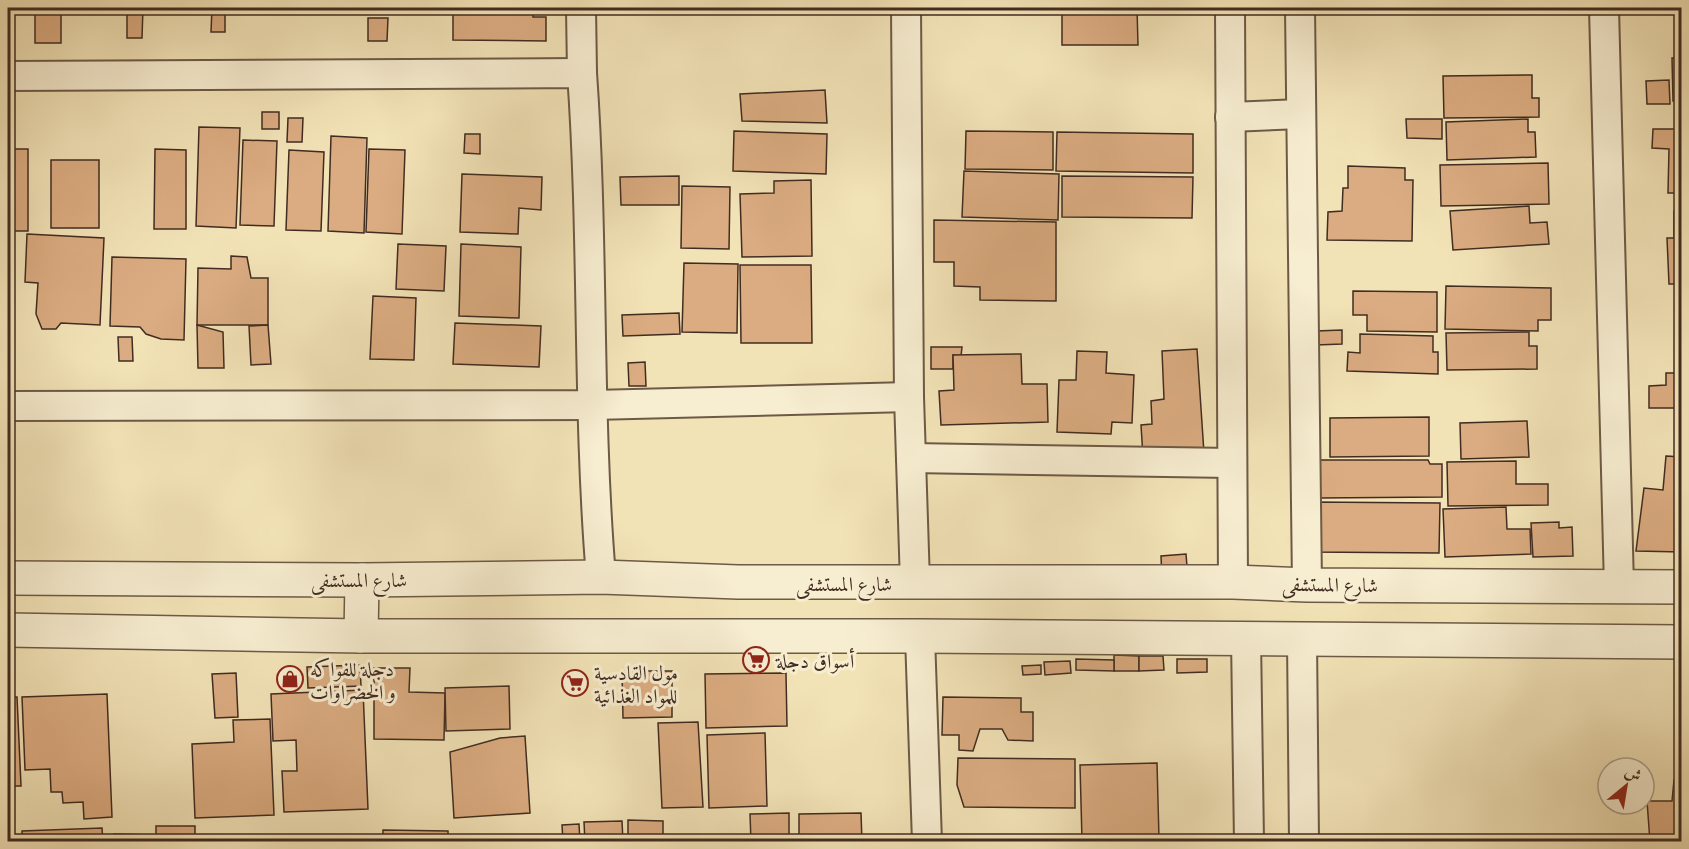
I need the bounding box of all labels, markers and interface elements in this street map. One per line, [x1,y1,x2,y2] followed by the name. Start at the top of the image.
[311,565,407,598] street label: شارع المستشفى
[796,569,892,602] street label: شارع المستشفى
[1282,569,1378,603] street label: شارع المستشفى
[741,645,771,675] supermarket icon: أسواق دجلة
[775,646,855,675] place label: أسواق دجلة
[310,654,396,706] place label: دجلة للفواكه و الخضراوات
[594,658,678,710] place label: مول القادسية للمواد الغذائية
[275,664,305,694] shop icon: دجلة للفواكه و الخضراوات
[560,668,590,698] supermarket icon: مول القادسية للمواد الغذائية
[1596,756,1656,816] north arrow
[1621,759,1646,787] text: ش

